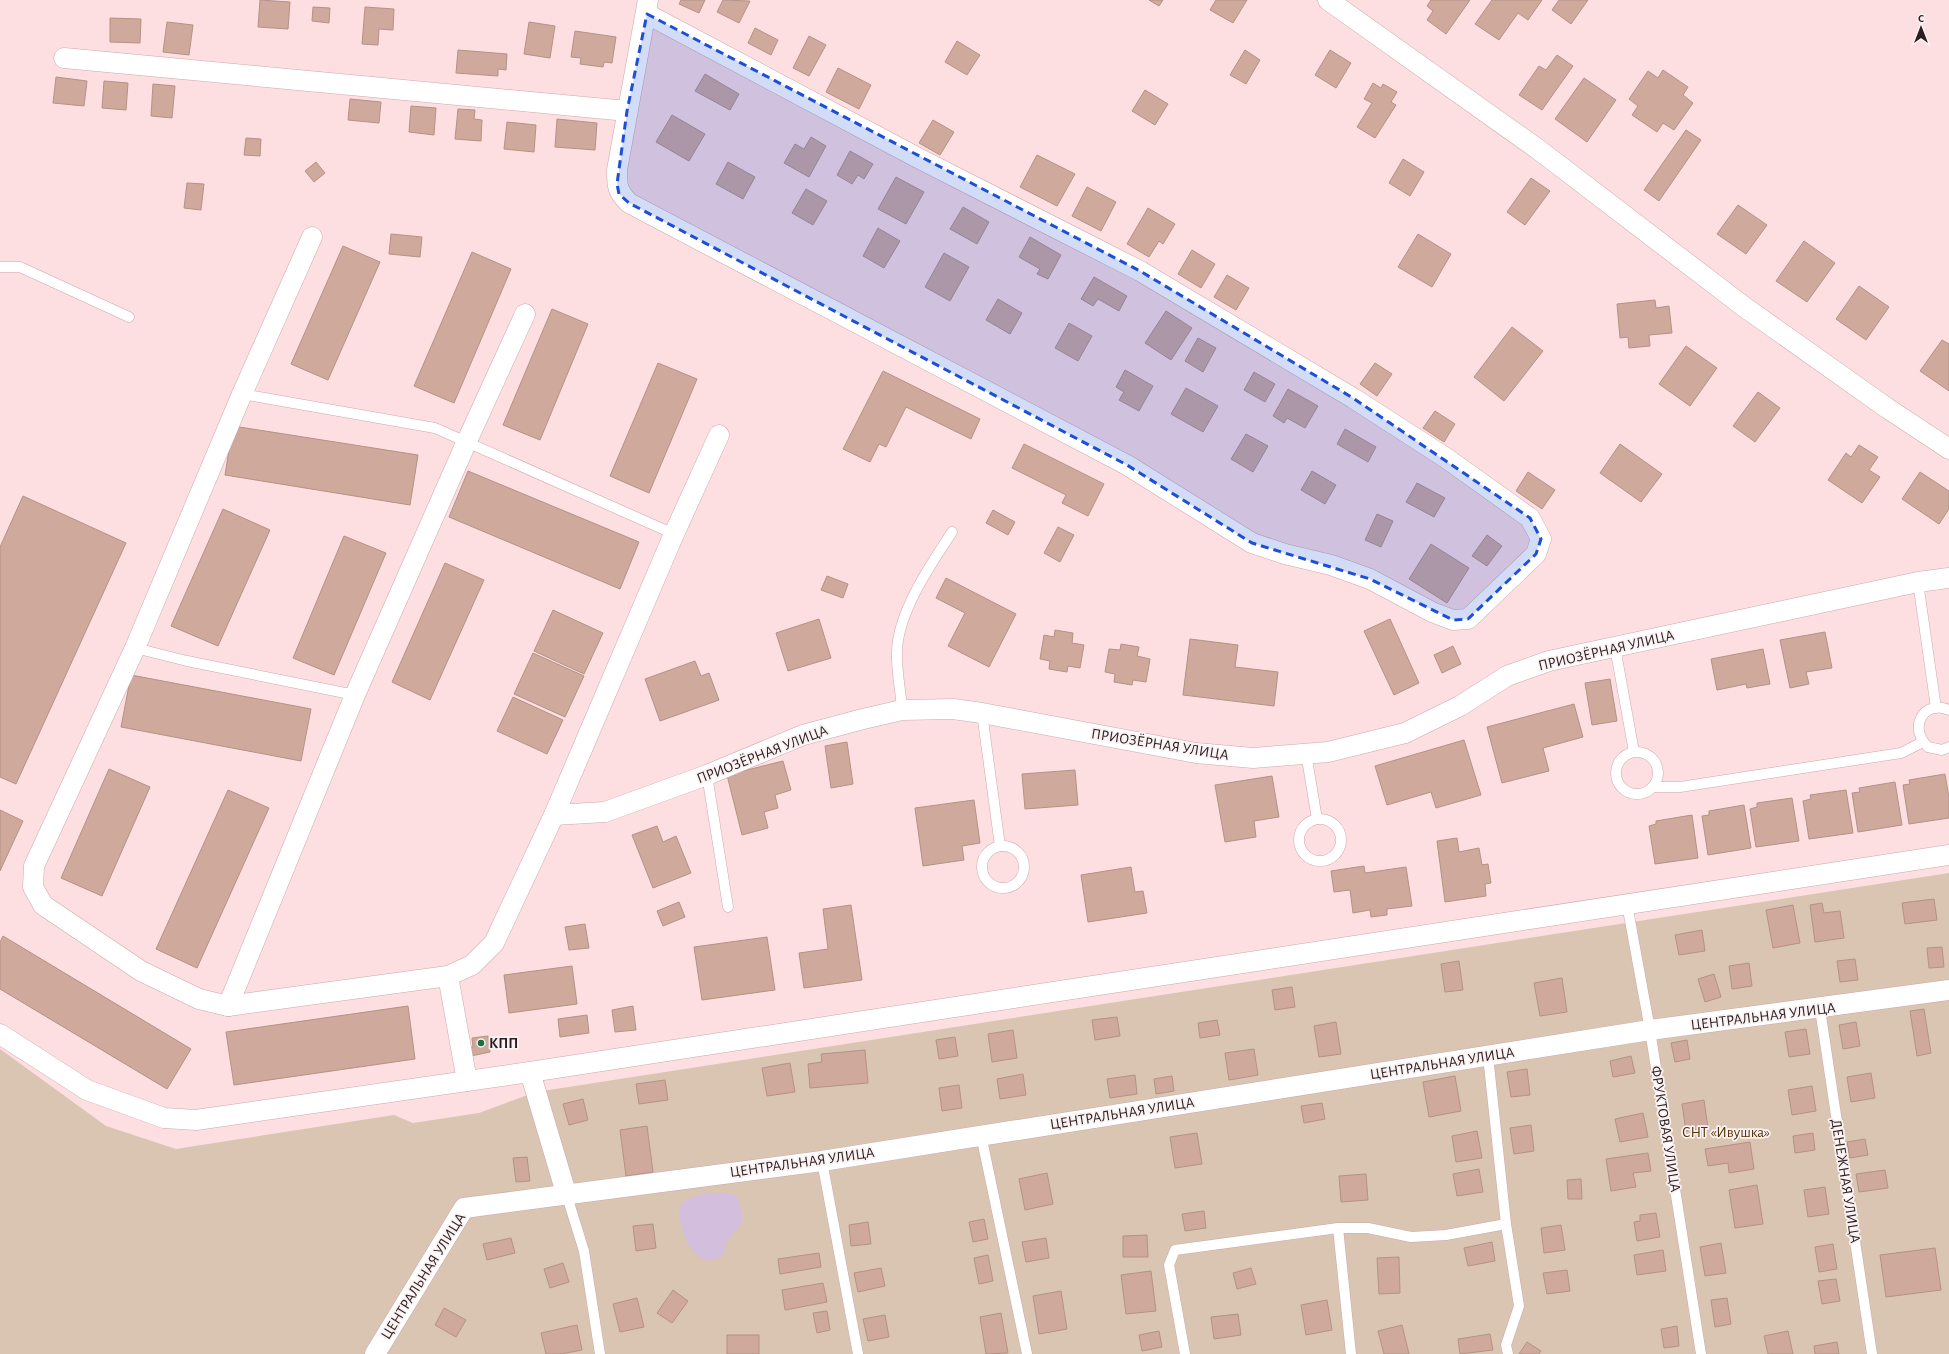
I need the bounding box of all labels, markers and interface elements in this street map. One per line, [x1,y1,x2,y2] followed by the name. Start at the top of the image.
[1901,8,1941,48] north arrow
[1918,13,1924,24] text: С
[1536,627,1676,673] street label: ПРИОЗЁРНАЯ УЛИЦА
[694,722,830,786] street label: ПРИОЗЁРНАЯ УЛИЦА
[1090,725,1230,763] street label: ПРИОЗЁРНАЯ УЛИЦА
[1690,1000,1837,1033] street label: ЦЕНТРАЛЬНАЯ УЛИЦА
[489,1036,518,1051] place label: КПП
[476,1038,486,1048] marker: КПП
[1369,1045,1516,1082] street label: ЦЕНТРАЛЬНАЯ УЛИЦА
[1648,1065,1683,1193] street label: ФРУКТОВАЯ УЛИЦА
[1049,1095,1196,1132] street label: ЦЕНТРАЛЬНАЯ УЛИЦА
[1828,1118,1863,1244] street label: ДЕНЕЖНАЯ УЛИЦА
[1682,1125,1770,1140] park label: СНТ «Ивушка»
[729,1145,876,1180] street label: ЦЕНТРАЛЬНАЯ УЛИЦА
[378,1210,469,1342] street label: ЦЕНТРАЛЬНАЯ УЛИЦА

